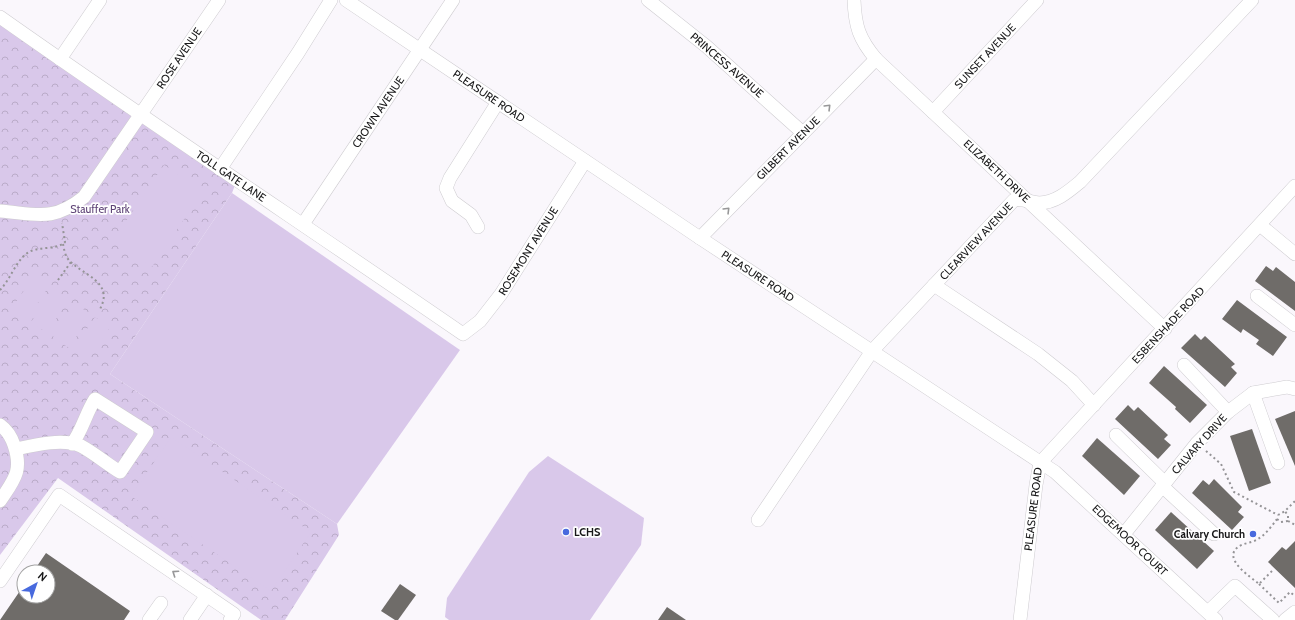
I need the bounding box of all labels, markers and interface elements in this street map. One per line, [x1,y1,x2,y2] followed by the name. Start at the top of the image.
[951,21,1019,91] street label: SUNSET AVENUE
[153,25,205,91] street label: ROSE AVENUE
[687,29,767,101] street label: PRINCESS AVENUE
[450,67,528,125] street label: PLEASURE ROAD
[349,74,407,150] street label: CROWN AVENUE
[823,104,831,112] one-way arrow
[753,113,823,183] street label: GILBERT AVENUE
[961,136,1033,206] street label: ELIZABETH DRIVE
[193,147,269,205] street label: TOLL GATE LANE
[936,199,1016,283] street label: CLEARVIEW AVENUE
[70,202,130,216] park label: Stauffer Park
[495,204,561,298] street label: ROSEMONT AVENUE
[722,207,730,215] one-way arrow
[719,247,797,305] street label: PLEASURE ROAD
[1129,284,1207,366] street label: ESBENSHADE ROAD
[1168,411,1230,477] street label: CALVARY DRIVE
[1021,466,1045,552] street label: PLEASURE ROAD
[1089,501,1171,579] street label: EDGEMOOR COURT
[574,525,601,539] place label: LCHS
[561,527,571,537] marker: LCHS
[1174,527,1245,541] place label: Calvary Church
[1248,529,1258,539] marker: Calvary Church
[16,564,56,604] north arrow
[35,568,50,584] text: N
[172,571,179,578] one-way arrow

